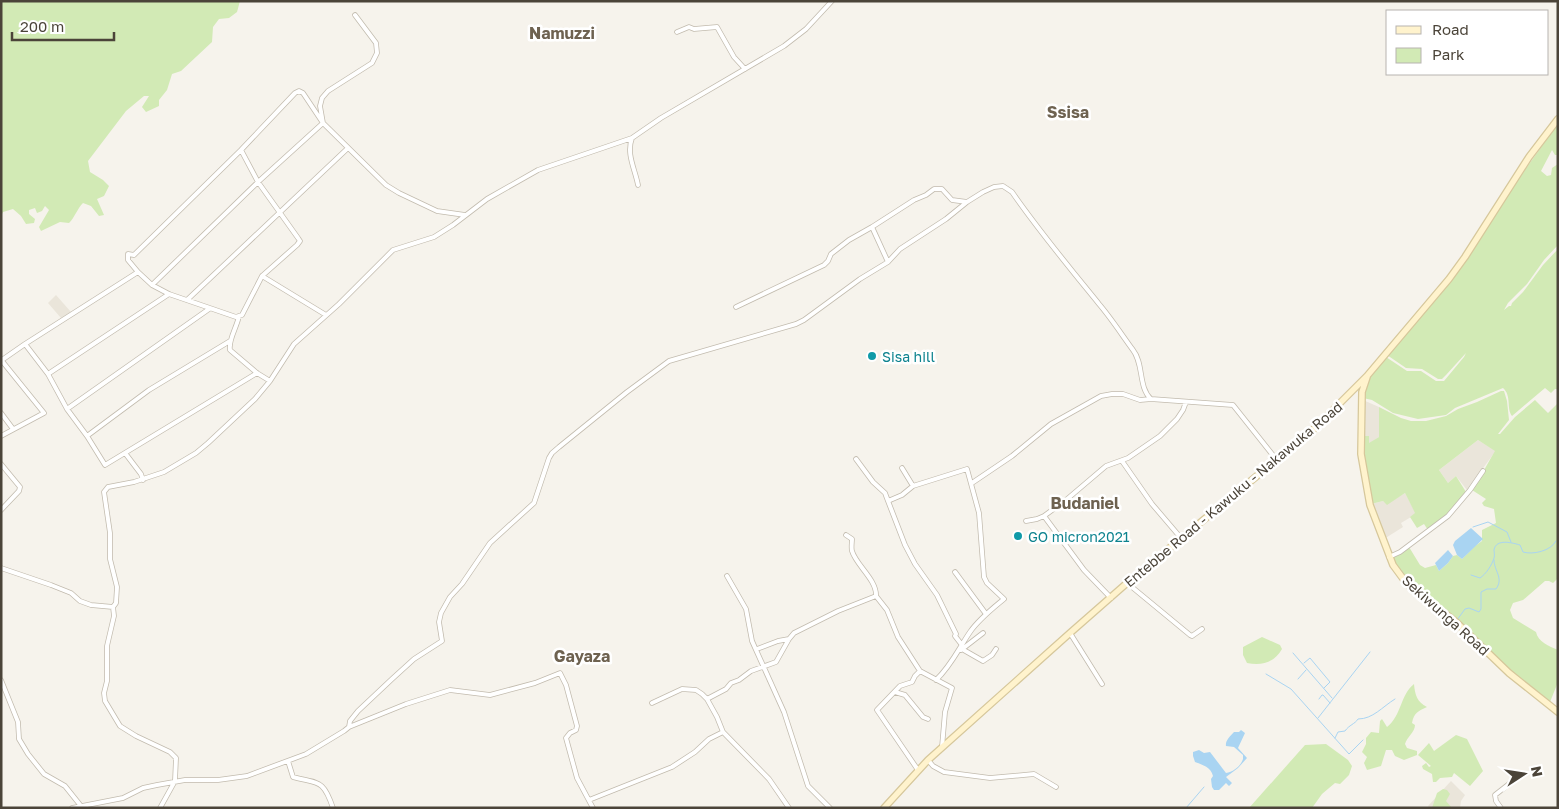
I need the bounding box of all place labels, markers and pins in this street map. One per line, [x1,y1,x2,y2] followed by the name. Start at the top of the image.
[882,348,935,365] place label: Sisa hill
[866,350,878,362] marker: Sisa hill
[1028,528,1130,545] place label: GO micron2021
[1012,530,1024,542] marker: GO micron2021

